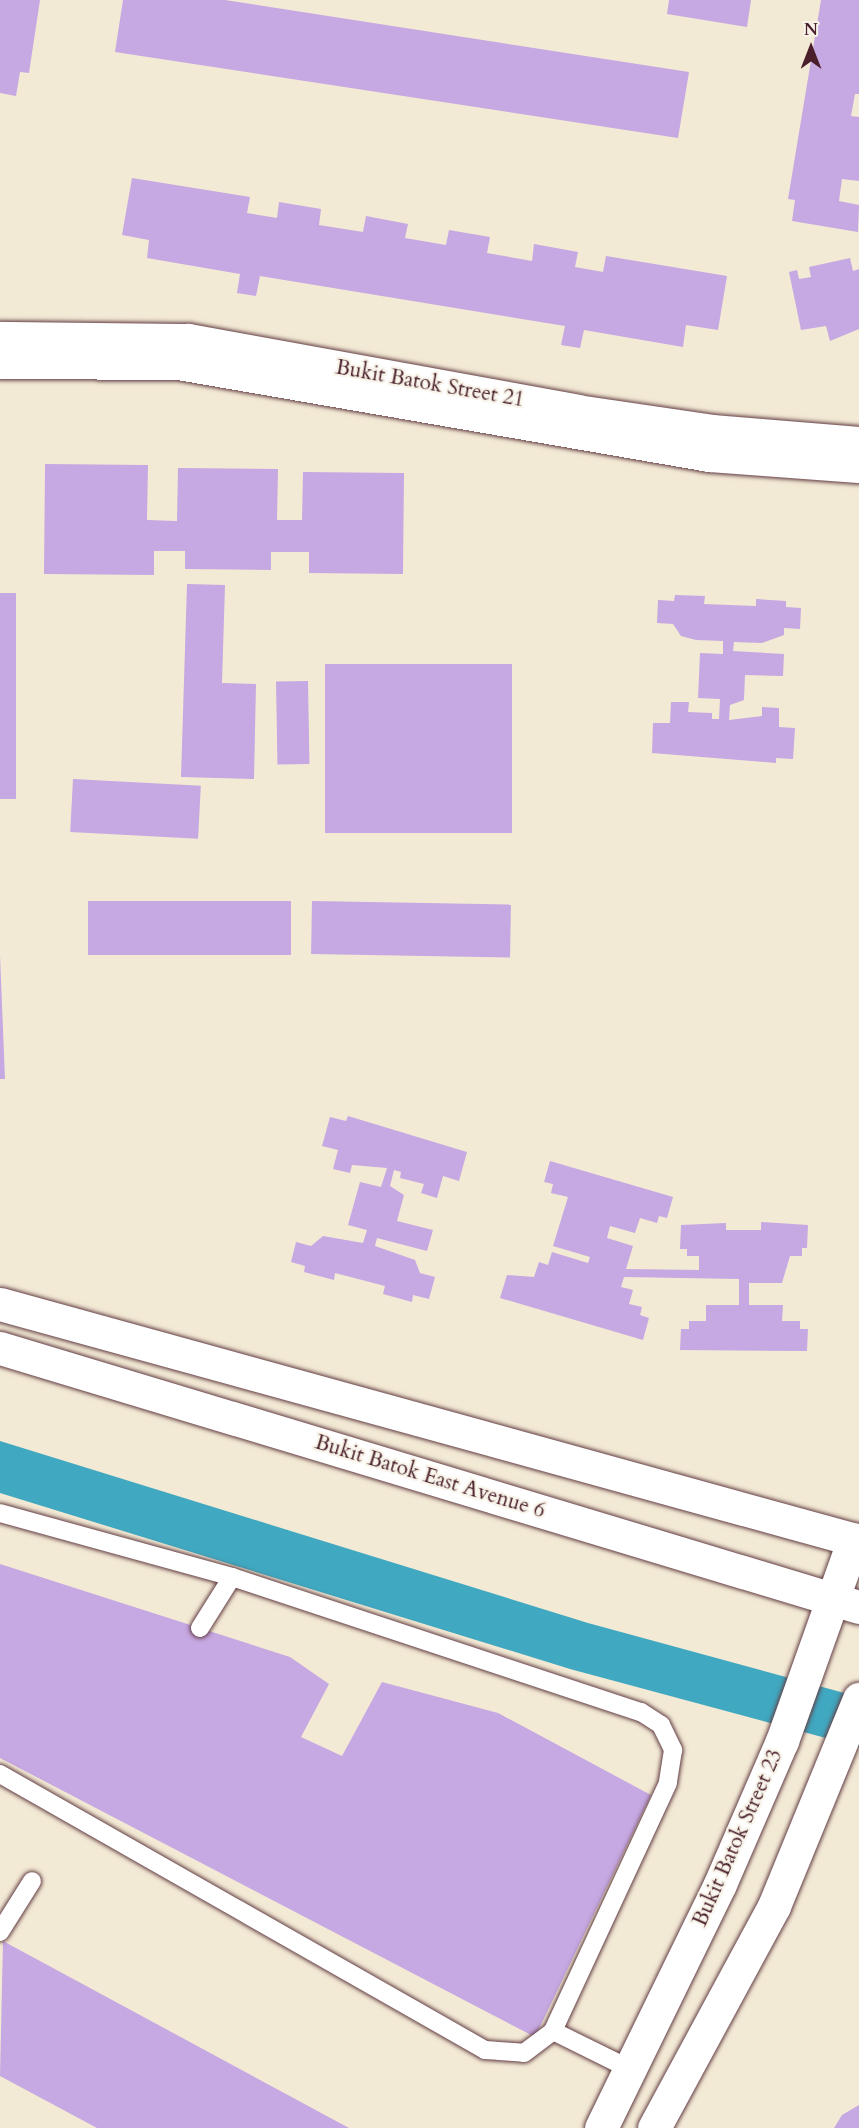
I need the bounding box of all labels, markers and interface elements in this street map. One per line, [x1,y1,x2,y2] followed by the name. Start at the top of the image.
[781,18,841,78] north arrow
[804,19,818,41] text: N
[334,355,526,413] street label: Bukit Batok Street 21
[312,1430,548,1524] street label: Bukit Batok East Avenue 6
[688,1746,788,1930] street label: Bukit Batok Street 23

